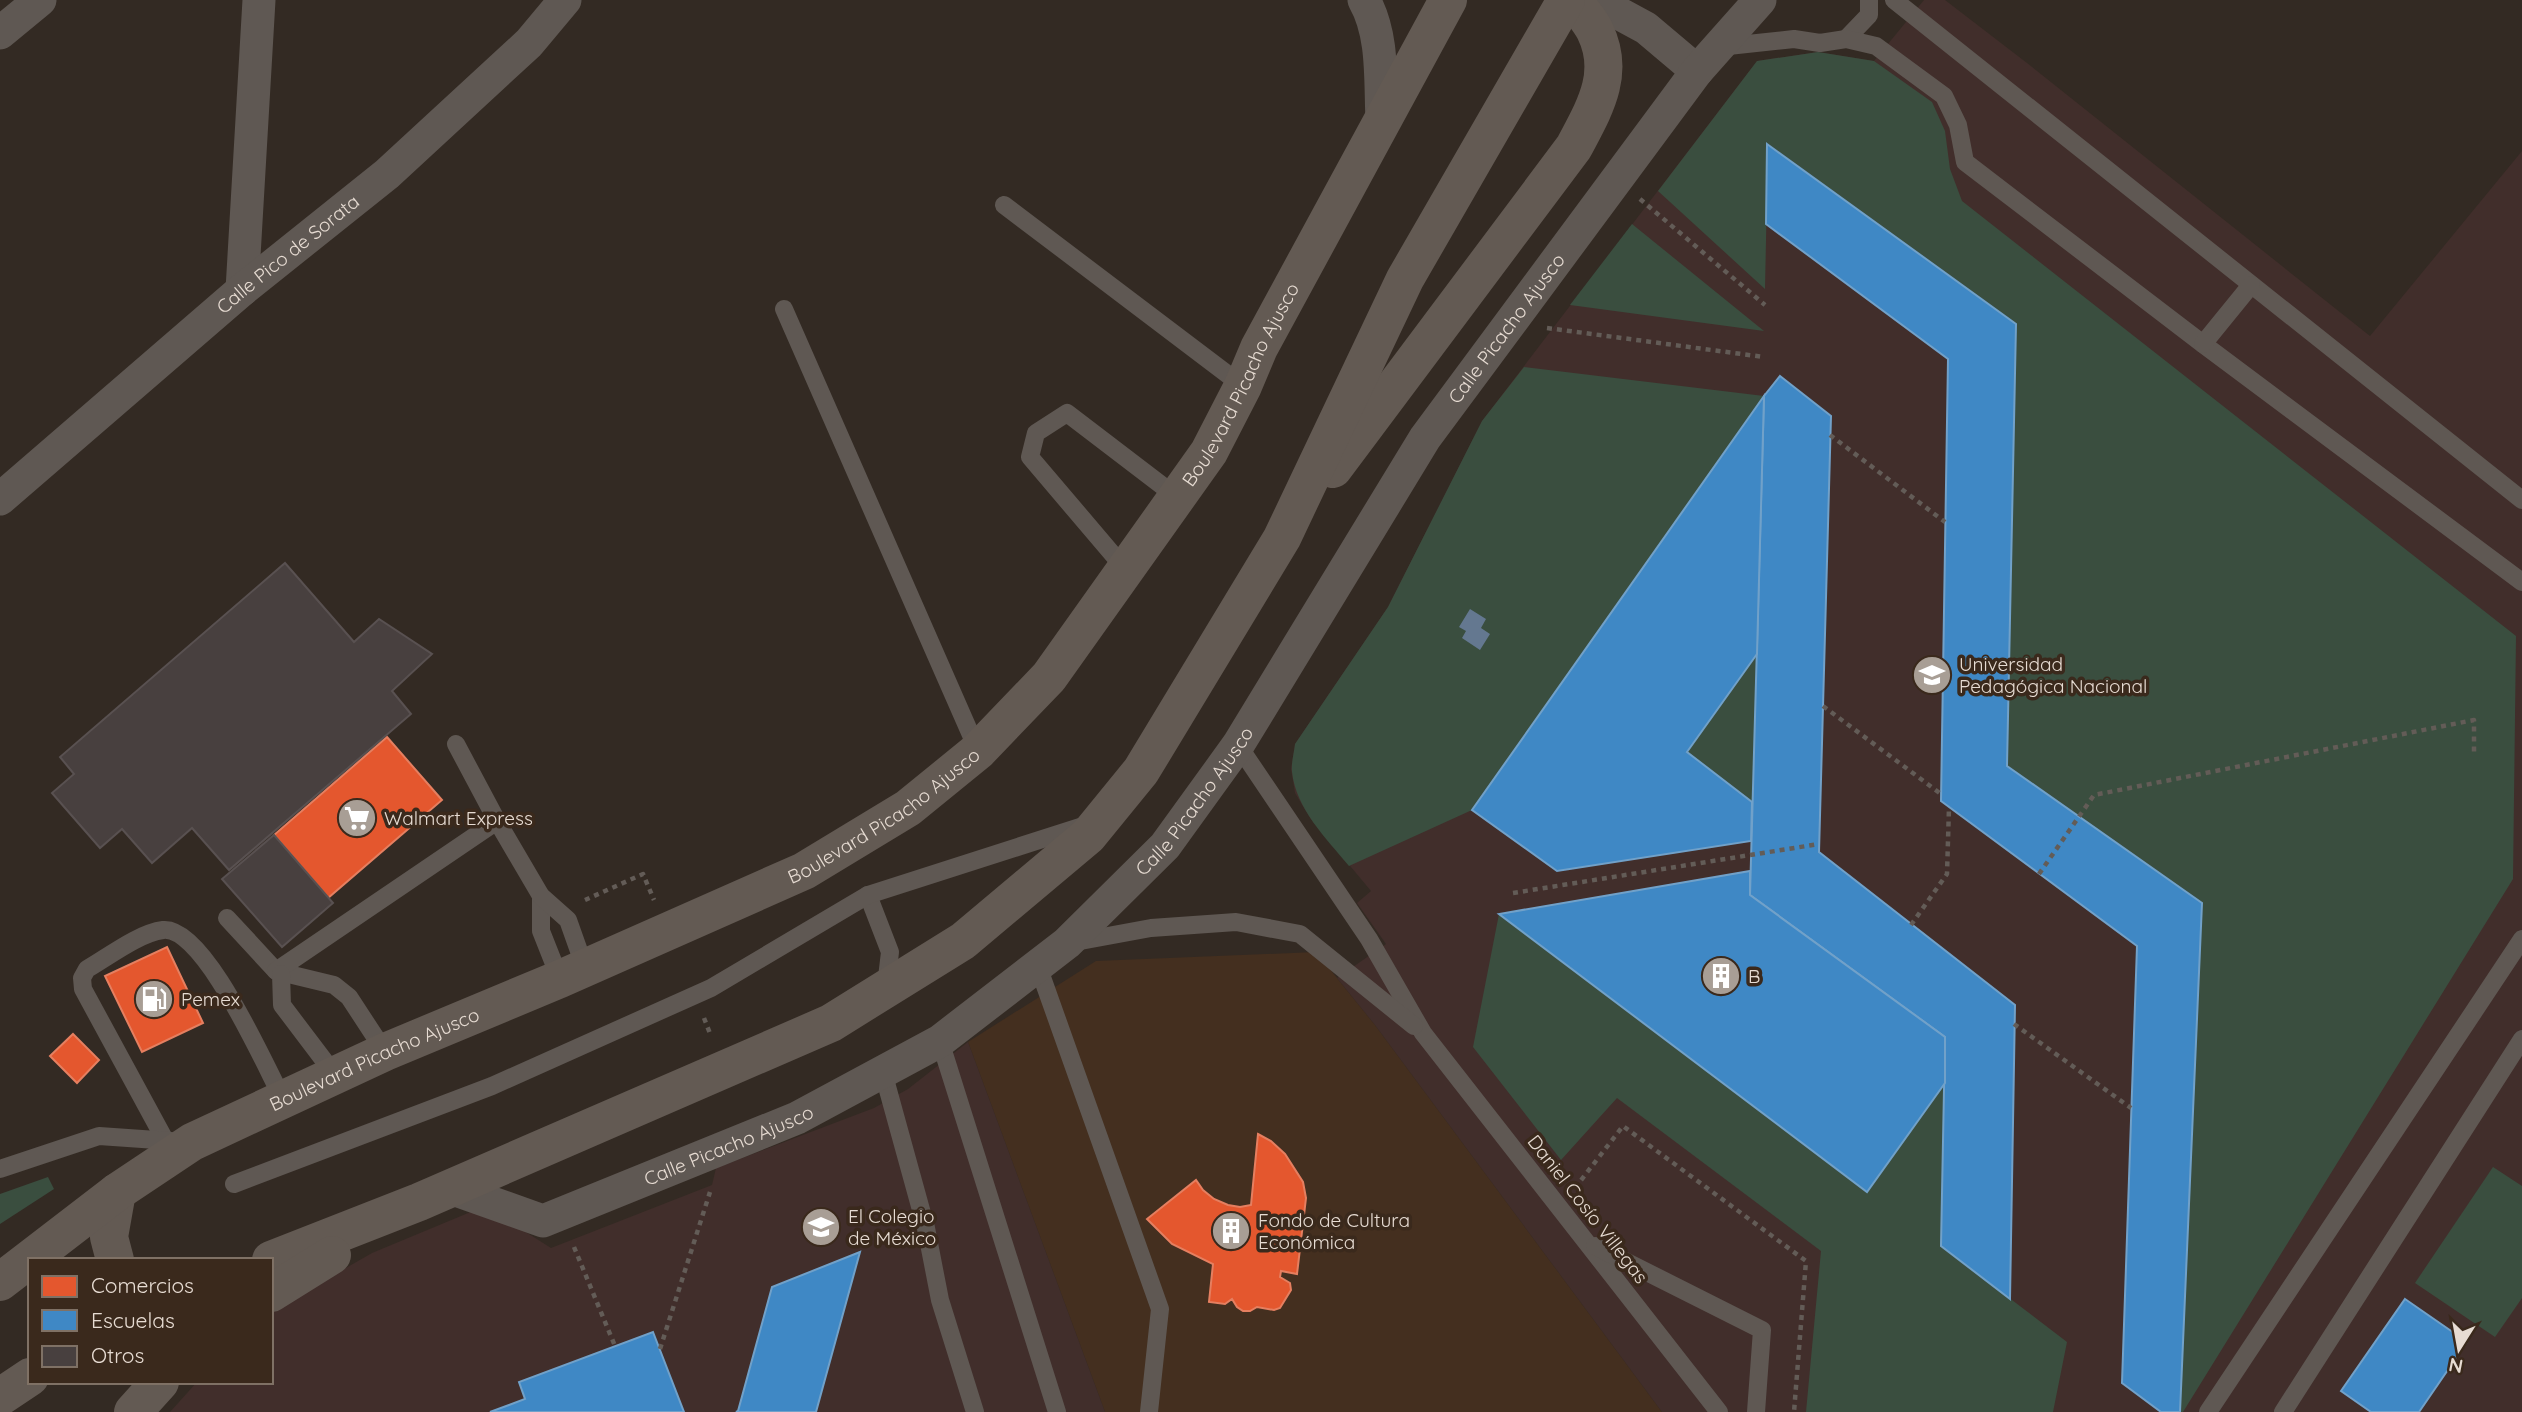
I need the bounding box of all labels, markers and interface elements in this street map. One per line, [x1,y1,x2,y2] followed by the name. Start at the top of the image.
[211,189,364,319] street label: Calle Pico de Sorata
[1443,249,1570,408] street label: Calle Picacho Ajusco
[1176,279,1304,491] street label: Boulevard Picacho Ajusco
[1959,652,2147,698] place label: Universidad Pedagógica Nacional
[1911,654,1953,696] school or university icon: Universidad Pedagógica Nacional
[1130,722,1258,881] street label: Calle Picacho Ajusco
[784,743,984,889] street label: Boulevard Picacho Ajusco
[336,797,378,839] supermarket icon: Walmart Express
[384,806,533,830] place label: Walmart Express
[1700,955,1742,997] building icon: B
[1748,964,1760,988] place label: B
[133,978,175,1020] fuel station icon: Pemex
[181,987,240,1011] place label: Pemex
[265,1002,483,1116] street label: Boulevard Picacho Ajusco
[640,1099,817,1191] street label: Calle Picacho Ajusco
[1522,1130,1654,1288] street label: Daniel Cosío Villegas
[848,1204,936,1250] place label: El Colegio de México
[800,1206,842,1248] school or university icon: El Colegio de México
[1258,1208,1410,1254] place label: Fondo de Cultura Económica
[1210,1210,1252,1252] building icon: Fondo de Cultura Económica
[28,1258,273,1384] legend
[91,1272,194,1298] text: Comercios
[91,1307,175,1333] text: Escuelas
[2424,1314,2494,1384] north arrow
[91,1342,144,1368] text: Otros
[2447,1353,2465,1379] text: N

